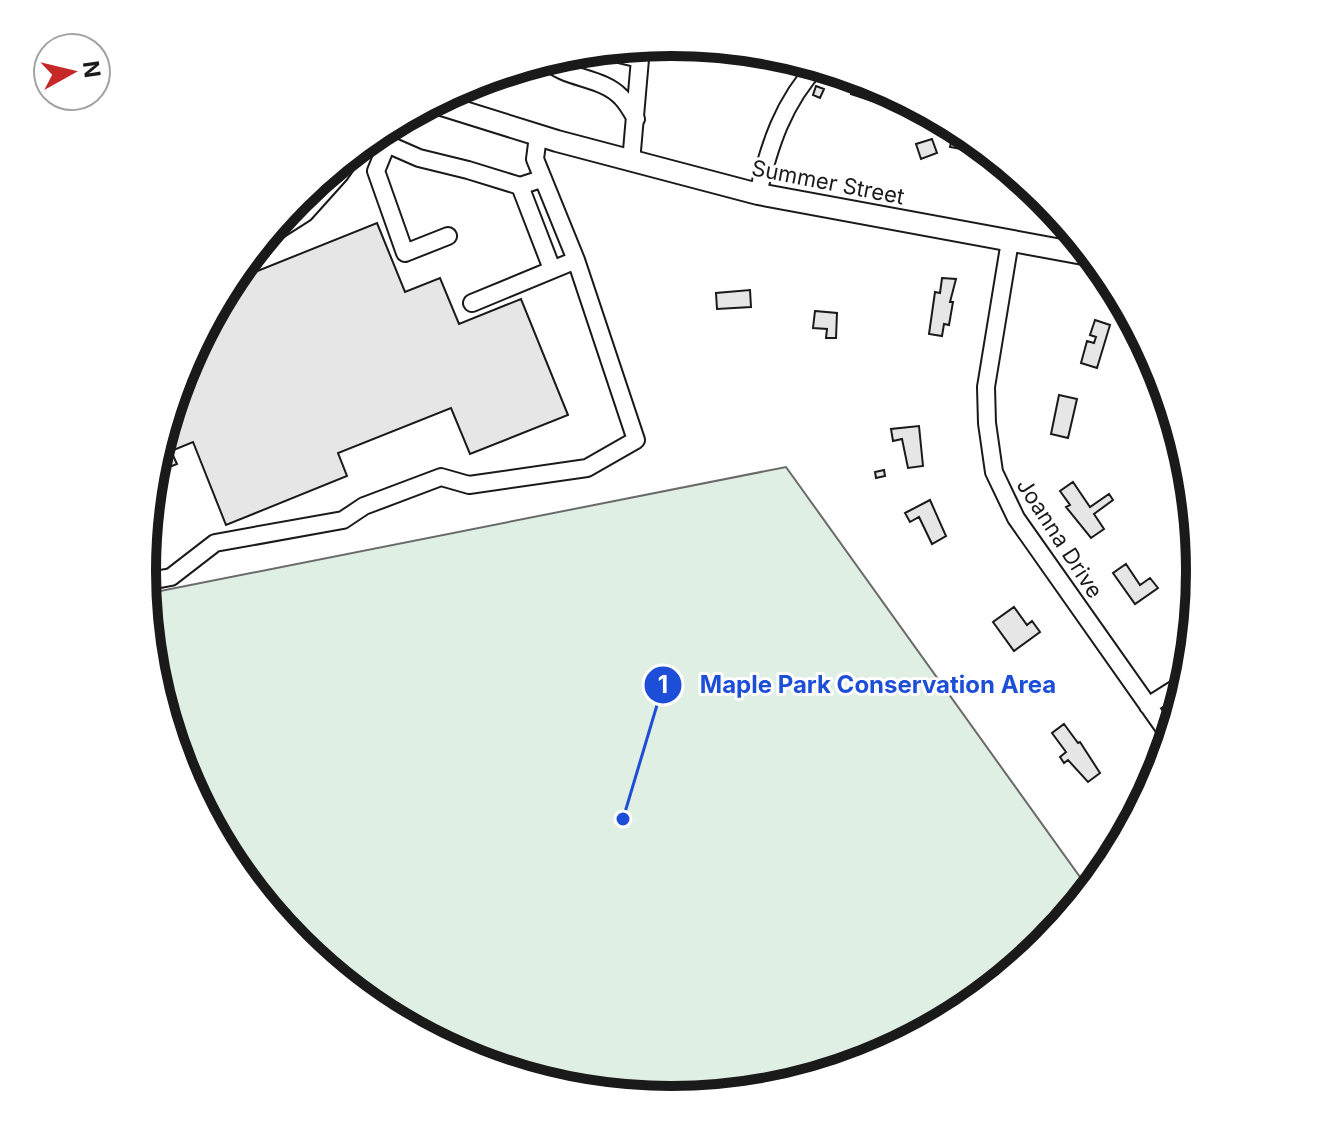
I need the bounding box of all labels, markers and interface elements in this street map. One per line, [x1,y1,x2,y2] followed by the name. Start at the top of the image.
[32,32,112,112] north arrow
[78,59,106,79] text: N
[749,154,907,210] street label: Summer Street
[1012,473,1108,603] street label: Joanna Drive
[643,661,1072,709] callout: Maple Park Conservation Area
[658,670,668,699] text: 1
[700,670,1056,699] text: Maple Park Conservation Area

